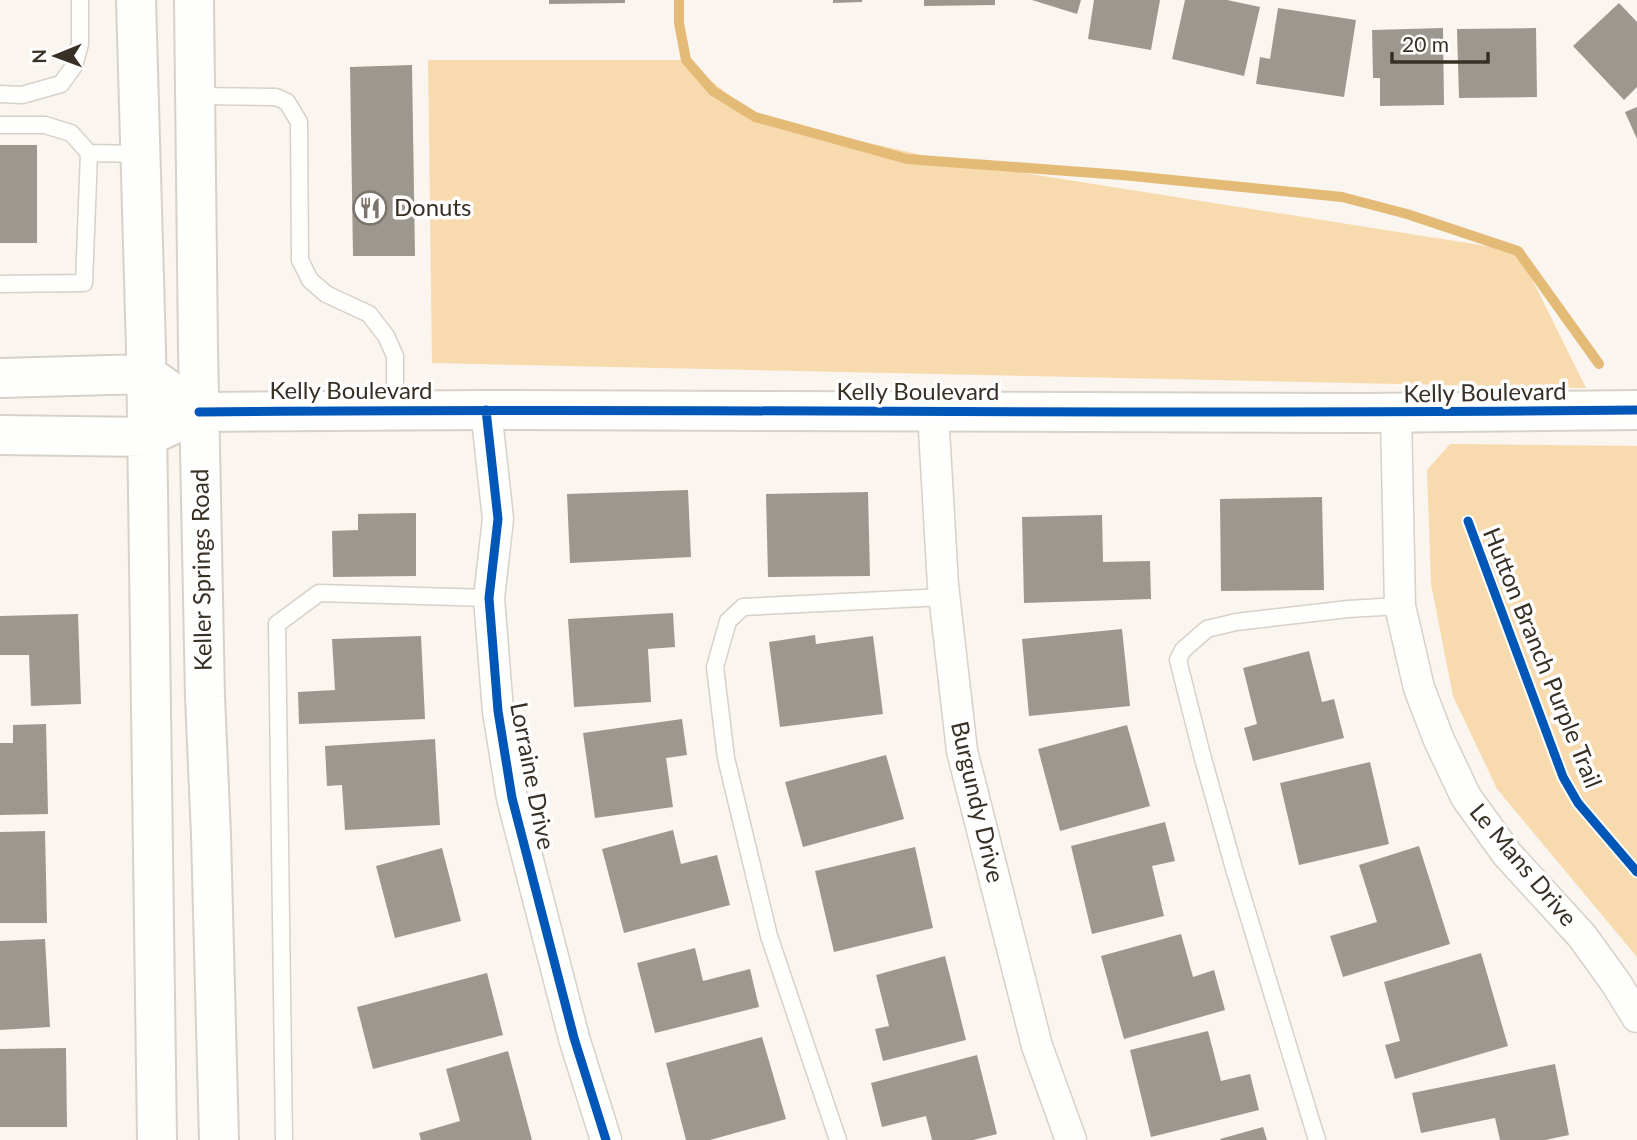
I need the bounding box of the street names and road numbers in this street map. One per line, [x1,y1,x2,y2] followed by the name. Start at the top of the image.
[269,375,433,404] street label: Kelly Boulevard
[836,376,1000,405] street label: Kelly Boulevard
[1403,376,1567,407] street label: Kelly Boulevard
[184,469,217,671] street label: Keller Springs Road
[1478,523,1609,792] street label: Hutton Branch Purple Trail
[505,700,562,852] street label: Lorraine Drive
[946,718,1011,885] street label: Burgundy Drive
[1464,797,1584,931] street label: Le Mans Drive

